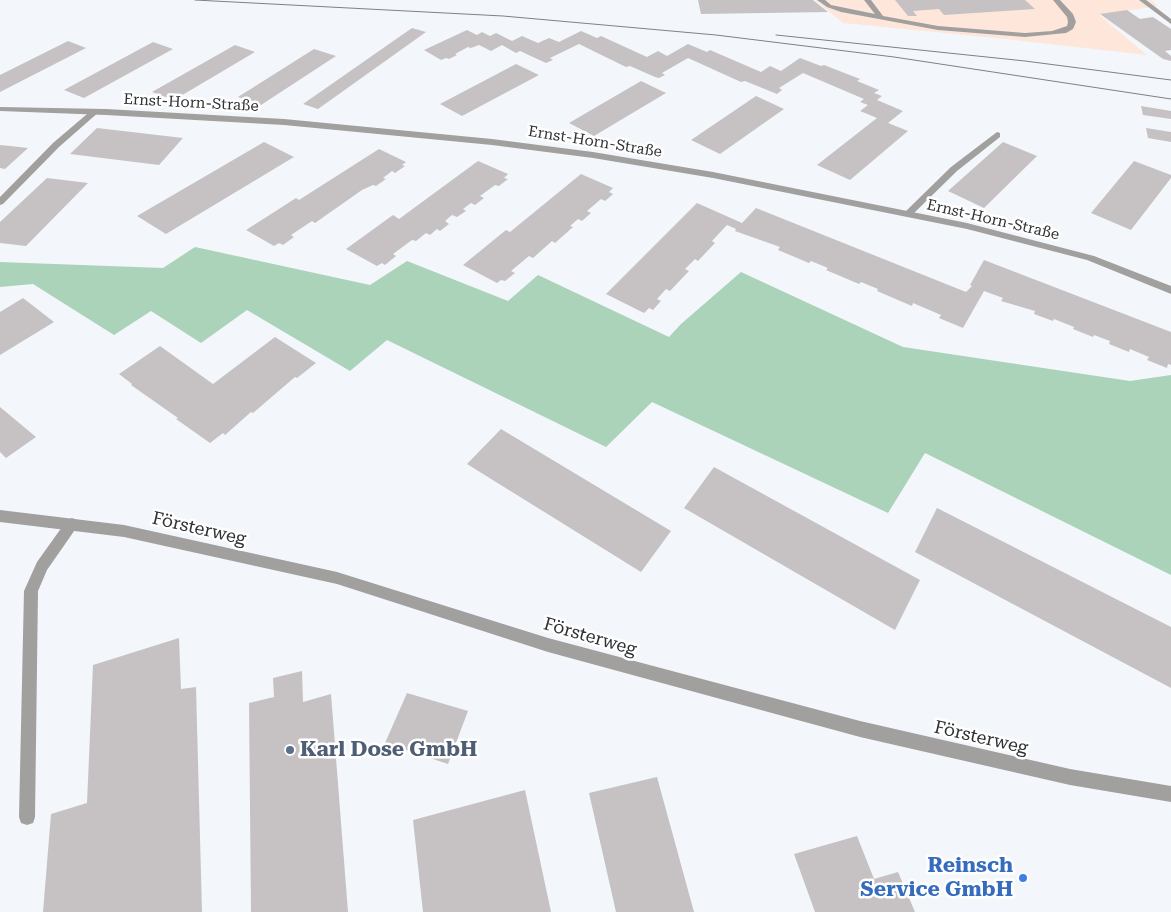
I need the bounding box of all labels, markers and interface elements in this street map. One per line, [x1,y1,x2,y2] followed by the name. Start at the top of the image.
[123,90,259,116] street label: Ernst-Horn-Straße
[527,123,663,161] street label: Ernst-Horn-Straße
[925,196,1061,244] street label: Ernst-Horn-Straße
[150,508,248,550] street label: Försterweg
[541,613,639,661] street label: Försterweg
[932,717,1030,759] street label: Försterweg
[300,737,477,763] place label: Karl Dose GmbH
[284,744,296,756] marker: Karl Dose GmbH
[860,853,1013,903] place label: Reinsch Service GmbH
[1017,872,1029,884] marker: Reinsch Service GmbH

